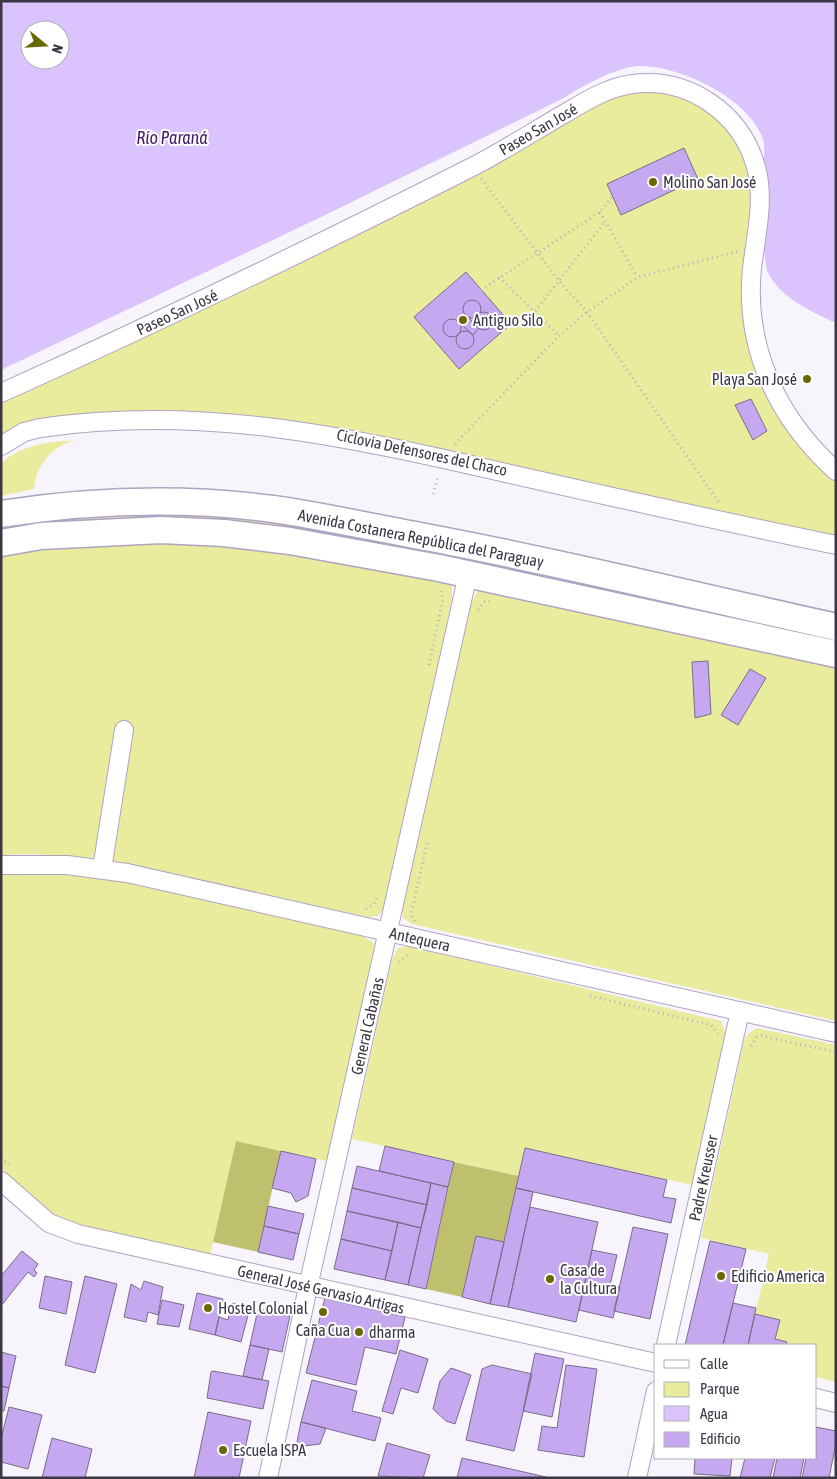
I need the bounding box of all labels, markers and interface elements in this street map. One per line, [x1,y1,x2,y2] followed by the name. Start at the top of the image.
[20,20,70,70] north arrow
[48,43,66,55] text: N
[496,99,580,159] street label: Paseo San José
[136,127,208,148] water label: Río Paraná
[663,173,756,191] place label: Molino San José
[647,176,659,188] marker: Molino San José
[134,285,220,339] street label: Paseo San José
[473,311,543,330] place label: Antiguo Silo
[457,314,469,326] marker: Antiguo Silo
[712,370,797,389] place label: Playa San José
[801,373,813,385] marker: Playa San José
[335,425,509,479] street label: Ciclovia Defensores del Chaco
[296,505,546,572] street label: Avenida Costanera República del Paraguay
[388,923,452,956] street label: Antequera
[347,975,387,1077] street label: General Cabañas
[685,1133,721,1223] street label: Padre Kreusser
[236,1261,406,1318] street label: General José Gervasio Artigas
[560,1261,617,1297] place label: Casa de la Cultura
[731,1267,825,1285] place label: Edificio America
[715,1270,727,1282] marker: Edificio America
[544,1273,556,1285] marker: Casa de la Cultura
[218,1299,309,1317] place label: Hostel Colonial
[202,1302,214,1314] marker: Hostel Colonial
[317,1306,329,1318] marker: Caña Cua
[296,1321,350,1339] place label: Caña Cua
[369,1323,415,1341] place label: dharma
[353,1326,365,1338] marker: dharma
[654,1344,817,1459] legend
[700,1355,729,1372] text: Calle
[700,1380,740,1397] text: Parque
[700,1405,728,1422] text: Agua
[700,1430,741,1447] text: Edificio
[233,1441,306,1459] place label: Escuela ISPA
[217,1444,229,1456] marker: Escuela ISPA

